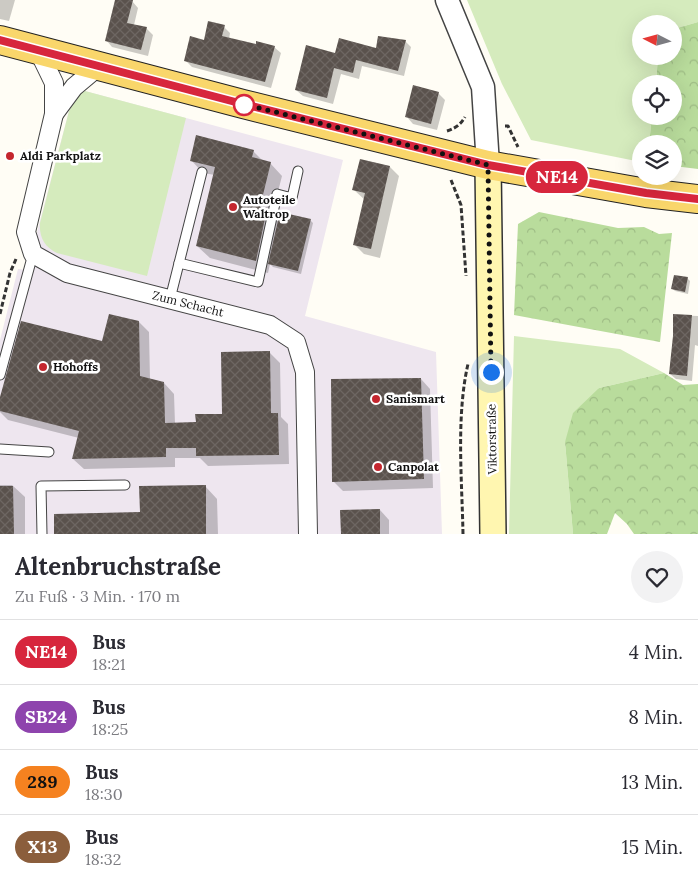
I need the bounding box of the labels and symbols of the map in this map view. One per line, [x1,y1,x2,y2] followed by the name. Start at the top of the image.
[632,15,682,65] north arrow
[233,94,255,116] unlabelled marker
[20,148,101,163] place label: Aldi Parkplatz
[4,150,16,162] marker: Aldi Parkplatz
[522,161,592,193] line badge: NE14
[243,192,296,221] place label: Autoteile Waltrop
[227,201,239,213] marker: Autoteile Waltrop
[151,287,226,320] street label: Zum Schacht
[53,359,98,374] place label: Hohoffs
[479,360,504,385] your location
[37,361,49,373] marker: Hohoffs
[386,391,446,406] place label: Sanismart
[370,393,382,405] marker: Sanismart
[483,403,500,475] street label: Viktorstraße
[388,459,440,474] place label: Canpolat
[372,461,384,473] marker: Canpolat

